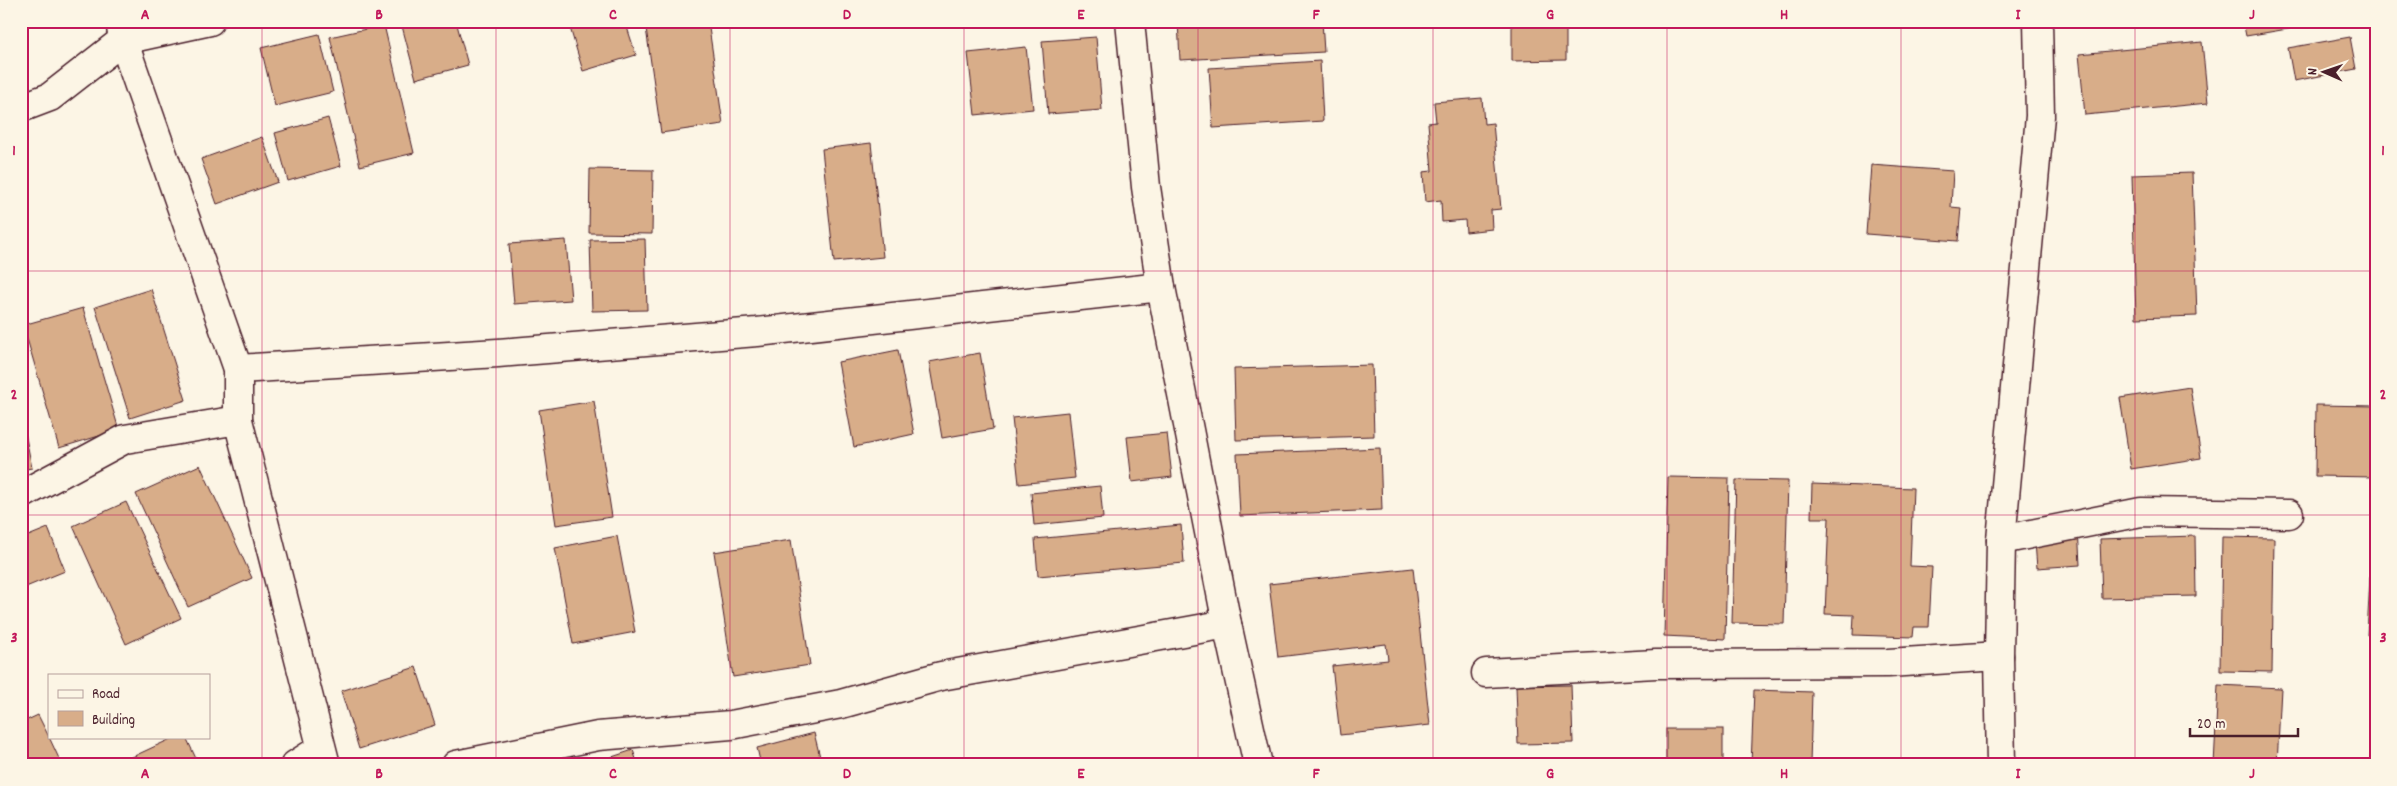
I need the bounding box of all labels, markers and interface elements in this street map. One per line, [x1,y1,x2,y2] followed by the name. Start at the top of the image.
[141,4,150,27] text: A
[375,4,383,27] text: B
[609,4,617,27] text: C
[843,4,852,27] text: D
[1077,4,1085,27] text: E
[1312,4,1320,27] text: F
[1546,4,1554,27] text: G
[1780,4,1788,27] text: H
[2016,4,2022,27] text: I
[2249,4,2255,27] text: J
[2300,48,2350,98] north arrow
[2303,68,2323,75] text: N
[12,140,16,163] text: 1
[2381,140,2385,163] text: 1
[11,384,18,407] text: 2
[2380,384,2387,407] text: 2
[10,627,18,650] text: 3
[2379,627,2387,650] text: 3
[48,674,210,738] legend
[92,684,120,706] text: Road
[2190,706,2297,738] scale bar
[92,710,135,732] text: Building
[2197,714,2225,736] text: 20 m
[141,763,150,786] text: A
[375,763,383,786] text: B
[609,763,617,786] text: C
[843,763,852,786] text: D
[1077,763,1085,786] text: E
[1312,763,1320,786] text: F
[1546,763,1554,786] text: G
[1780,763,1788,786] text: H
[2016,763,2022,786] text: I
[2249,763,2255,786] text: J

